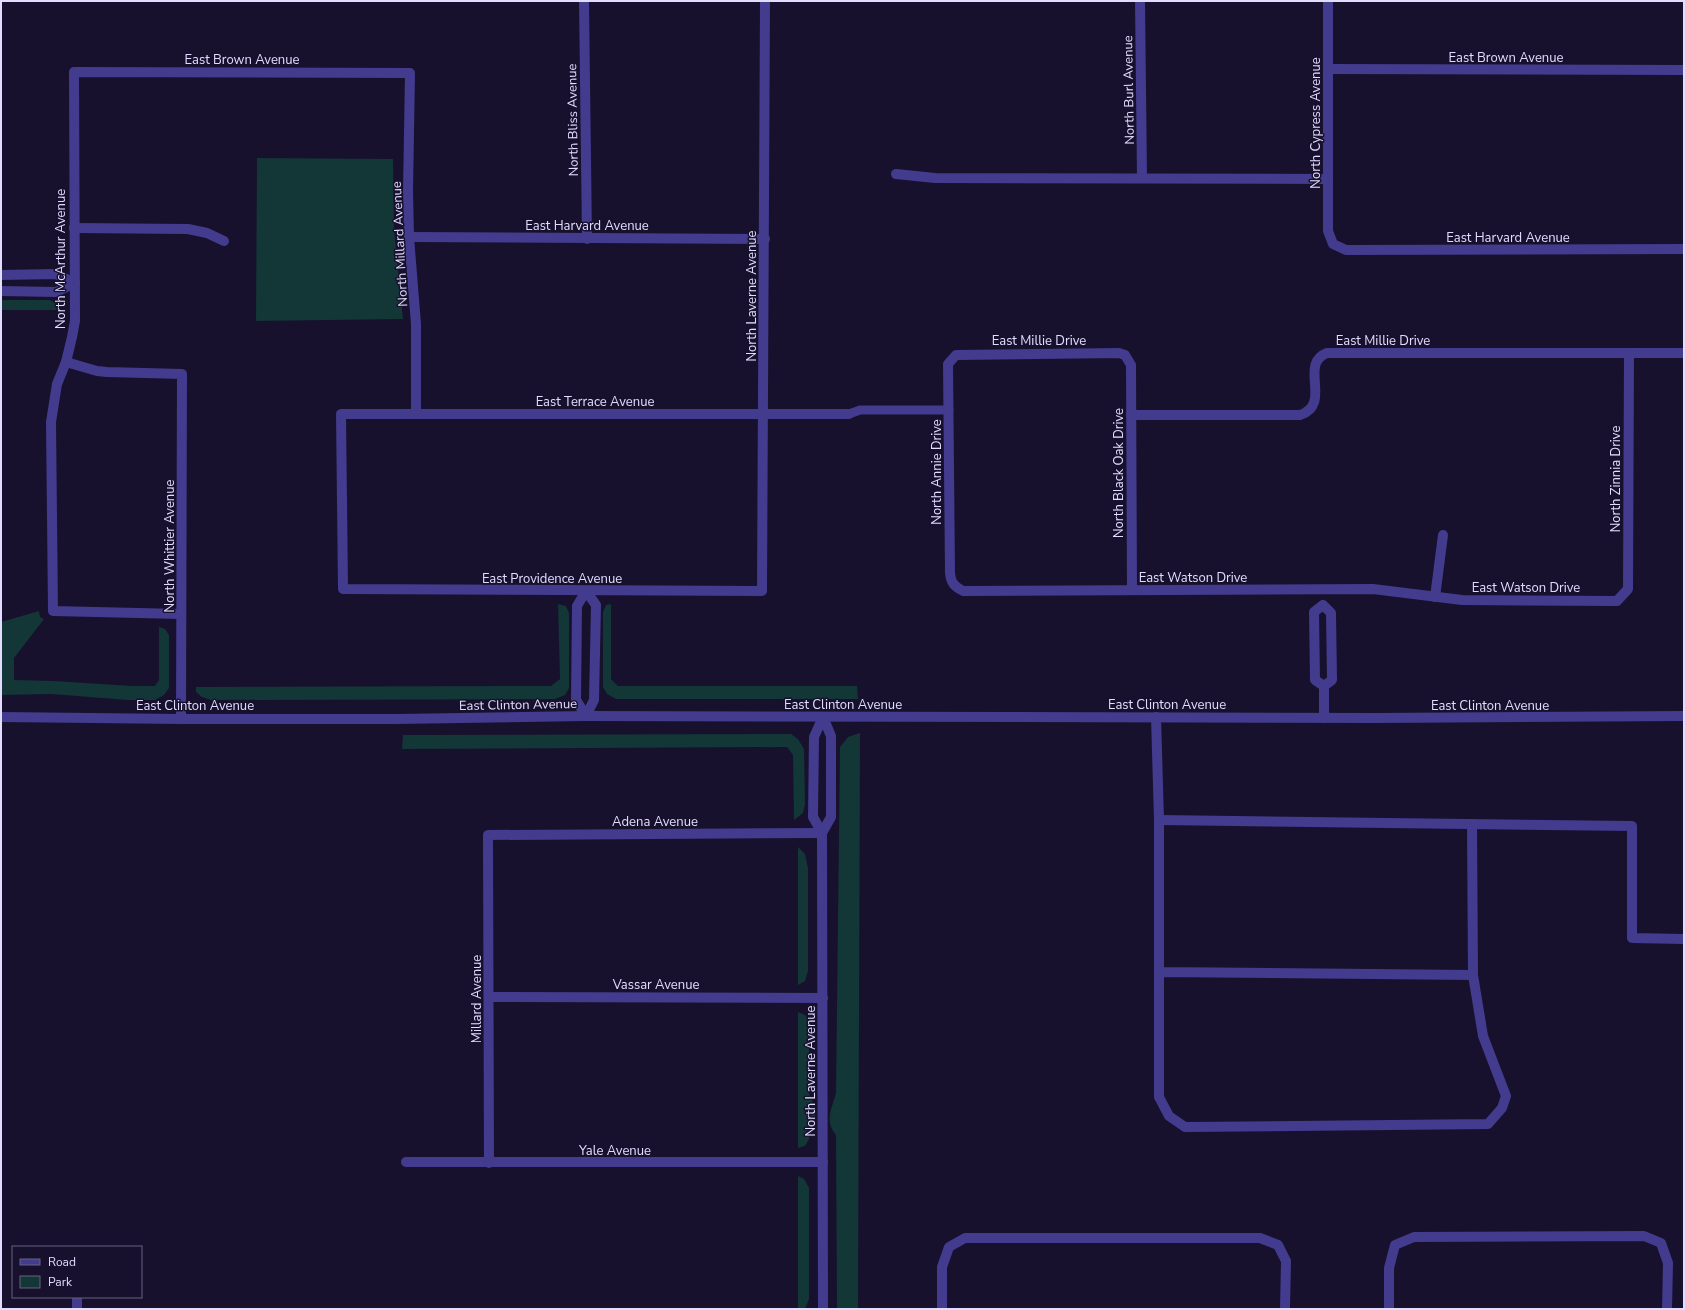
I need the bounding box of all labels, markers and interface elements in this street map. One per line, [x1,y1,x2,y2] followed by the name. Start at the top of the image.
[1119,35,1139,145] street label: North Burl Avenue
[1449,49,1564,67] street label: East Brown Avenue
[185,51,300,69] street label: East Brown Avenue
[1307,57,1325,189] street label: North Cypress Avenue
[563,63,583,177] street label: North Bliss Avenue
[388,181,412,307] street label: North Millard Avenue
[52,189,70,329] street label: North McArthur Avenue
[525,217,649,235] street label: East Harvard Avenue
[1446,229,1570,247] street label: East Harvard Avenue
[743,230,761,362] street label: North Laverne Avenue
[992,332,1086,350] street label: East Millie Drive
[1336,332,1430,350] street label: East Millie Drive
[536,393,654,411] street label: East Terrace Avenue
[1110,408,1128,538] street label: North Black Oak Drive
[928,419,946,525] street label: North Annie Drive
[1607,426,1625,532] street label: North Zinnia Drive
[161,479,179,612] street label: North Whittier Avenue
[1139,569,1247,587] street label: East Watson Drive
[482,570,622,588] street label: East Providence Avenue
[1472,579,1580,597] street label: East Watson Drive
[459,695,577,715] street label: East Clinton Avenue
[784,696,902,714] street label: East Clinton Avenue
[1108,696,1226,714] street label: East Clinton Avenue
[136,697,254,715] street label: East Clinton Avenue
[1431,697,1549,715] street label: East Clinton Avenue
[612,813,698,831] street label: Adena Avenue
[468,955,486,1043] street label: Millard Avenue
[612,976,699,994] street label: Vassar Avenue
[802,1005,820,1137] street label: North Laverne Avenue
[578,1142,651,1160] street label: Yale Avenue
[12,1246,142,1298] legend
[48,1254,76,1270] text: Road
[48,1274,73,1290] text: Park

